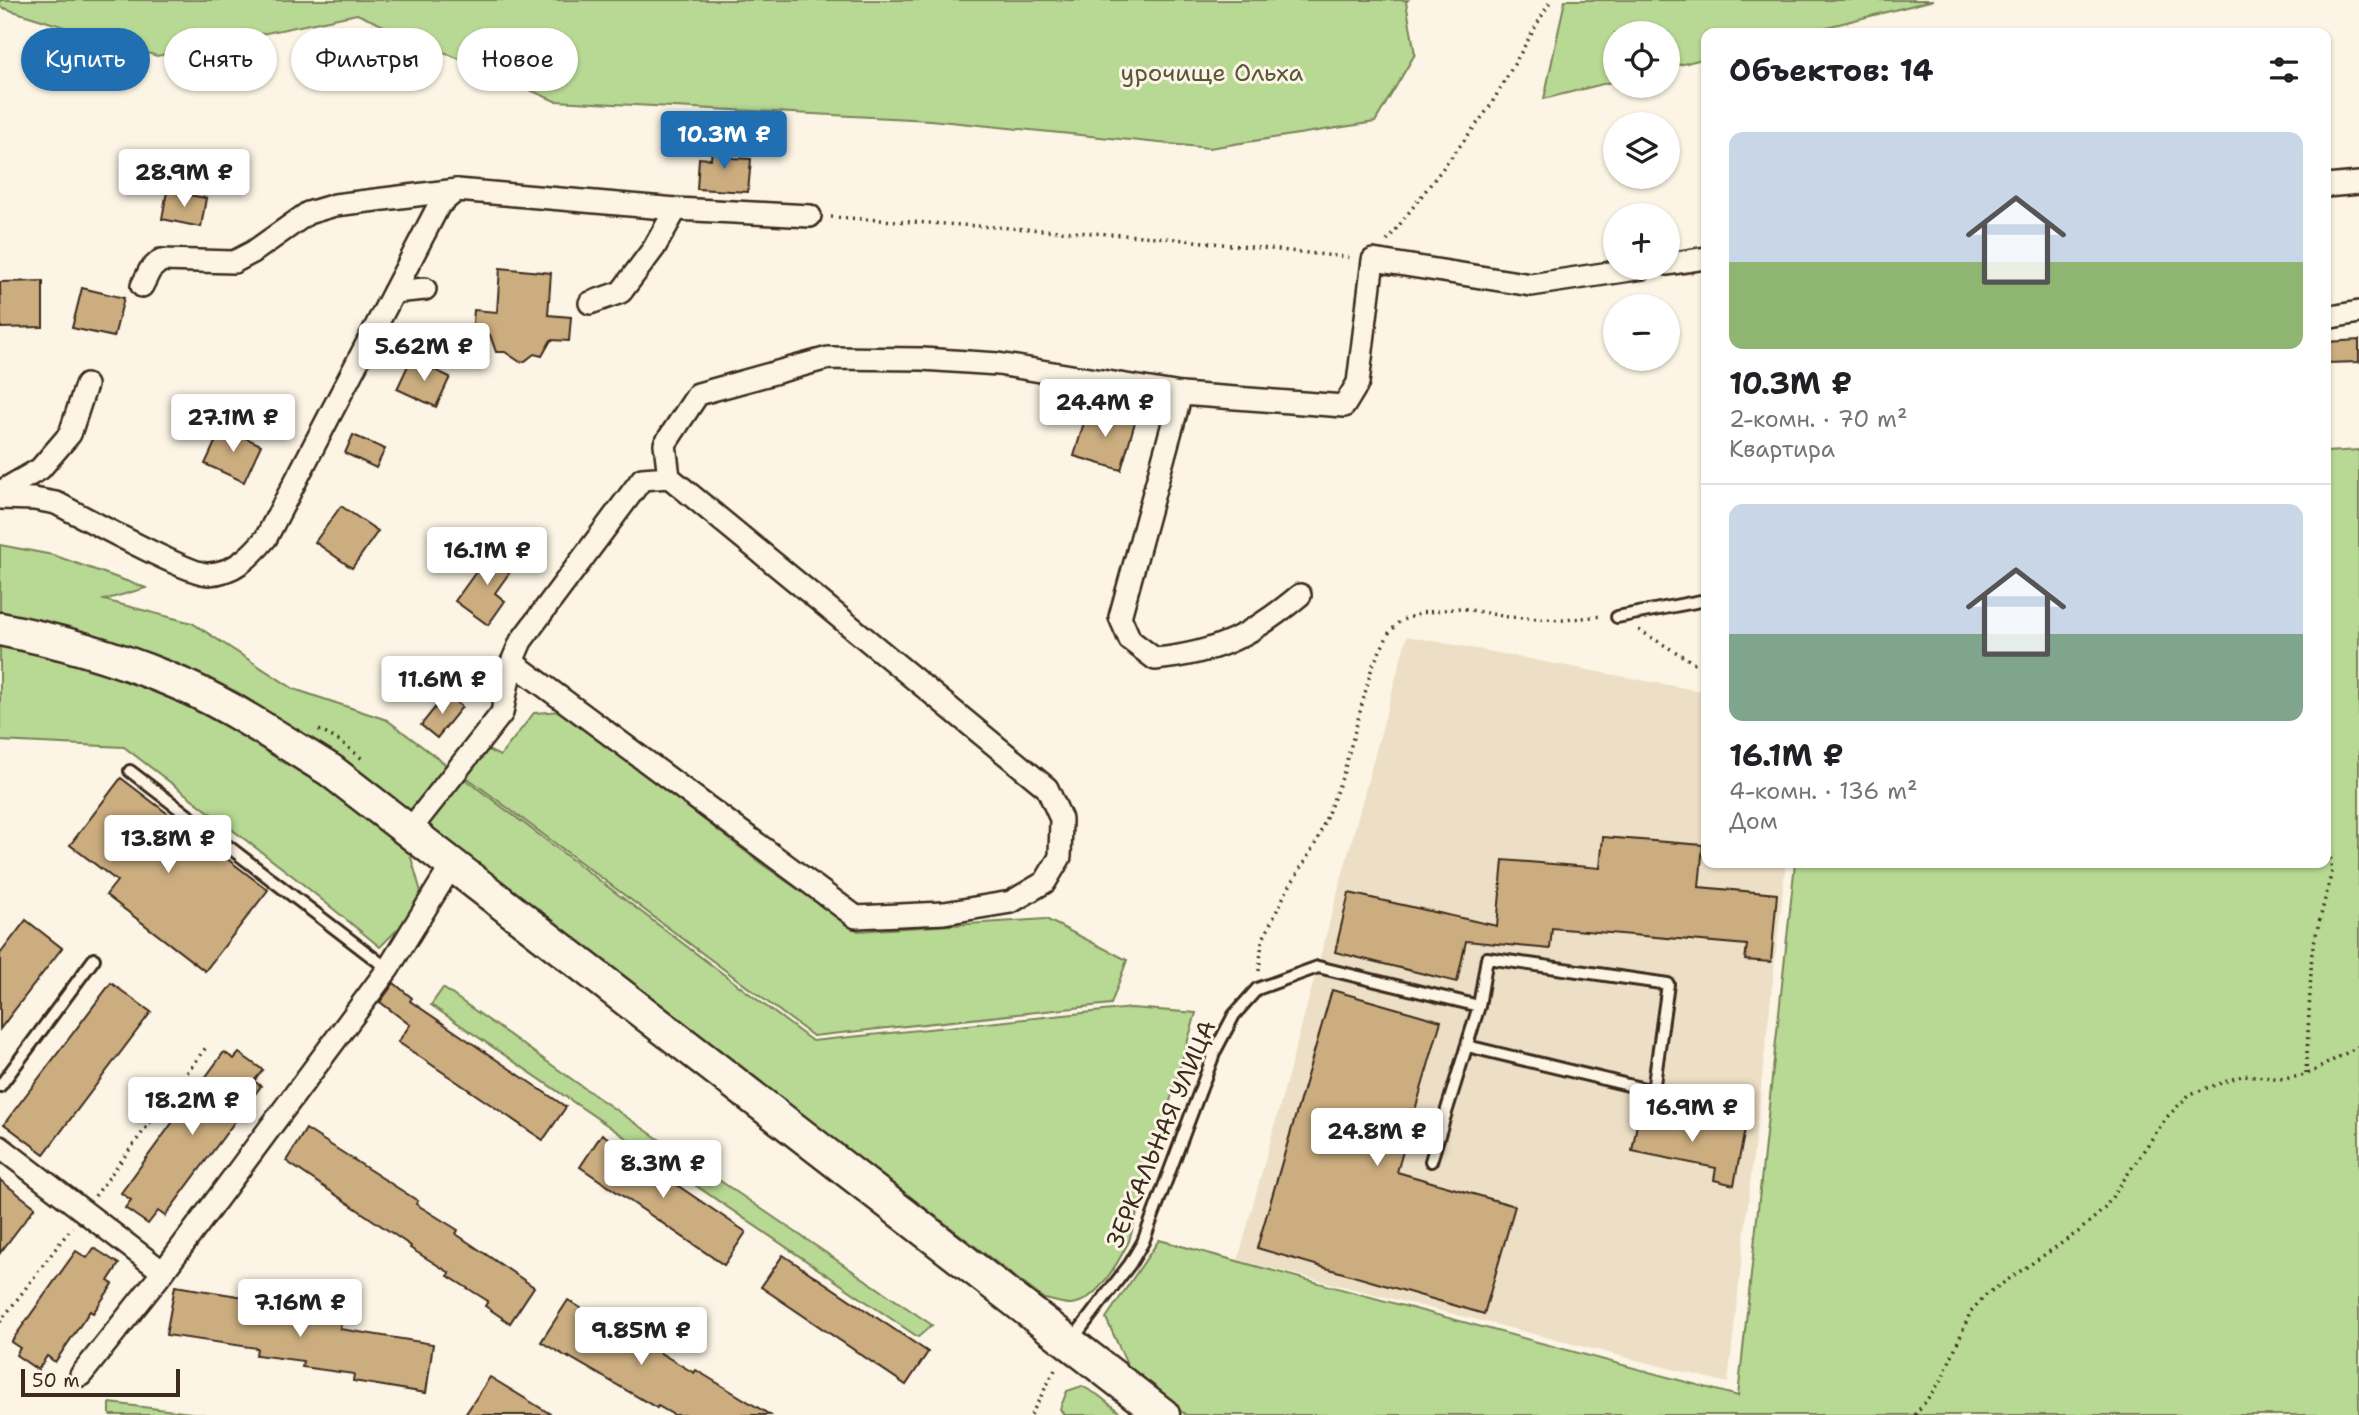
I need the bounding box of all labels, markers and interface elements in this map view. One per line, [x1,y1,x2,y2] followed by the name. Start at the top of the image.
[1603,21,1680,371] map controls
[1603,21,1680,98] button: locate
[21,28,150,91] chip: Купить
[164,28,277,91] chip: Снять
[291,28,443,91] chip: Фильтры
[457,28,578,91] chip: Новое
[1729,50,1934,91] text: Объектов: 14
[2265,51,2303,89] icon: filters
[1121,57,1303,89] park label: урочище Ольха
[659,111,789,171] pin: 10.3M ₽
[1603,112,1680,189] button: layers
[677,119,771,149] text: 10.3M ₽
[119,150,249,209] pin: 28.9M ₽
[135,157,233,187] text: 28.9M ₽
[1953,177,2079,303] icon: home
[1603,203,1680,280] button: +
[1603,294,1680,371] button: −
[359,324,489,383] pin: 5.62M ₽
[375,331,473,361] text: 5.62M ₽
[1729,363,1852,404] text: 10.3M ₽
[1040,380,1170,439] pin: 24.4M ₽
[1056,387,1154,417] text: 24.4M ₽
[168,394,298,454] pin: 27.1M ₽
[187,402,279,432] text: 27.1M ₽
[1729,404,1908,434] text: 2-комн. · 70 m²
[1729,434,1835,464] text: Квартира
[422,528,552,587] pin: 16.1M ₽
[443,535,531,565] text: 16.1M ₽
[1953,549,2079,675] icon: home
[377,656,507,716] pin: 11.6M ₽
[397,664,487,694] text: 11.6M ₽
[1729,735,1844,776] text: 16.1M ₽
[1729,776,1918,806] text: 4-комн. · 136 m²
[1729,806,1778,836] text: Дом
[103,816,233,875] pin: 13.8M ₽
[120,823,216,853] text: 13.8M ₽
[1099,1015,1223,1253] street label: ЗЕРКАЛЬНАЯ УЛИЦА
[127,1078,257,1137] pin: 18.2M ₽
[1627,1084,1757,1144] pin: 16.9M ₽
[144,1085,240,1115] text: 18.2M ₽
[1646,1092,1738,1122] text: 16.9M ₽
[1312,1108,1442,1168] pin: 24.8M ₽
[1327,1116,1427,1146] text: 24.8M ₽
[606,1140,720,1200] pin: 8.3M ₽
[620,1148,706,1178] text: 8.3M ₽
[235,1280,365,1339] pin: 7.16M ₽
[254,1287,346,1317] text: 7.16M ₽
[576,1308,706,1367] pin: 9.85M ₽
[591,1315,691,1345] text: 9.85M ₽
[21,1366,180,1398] scale bar
[32,1368,80,1393] text: 50 m

